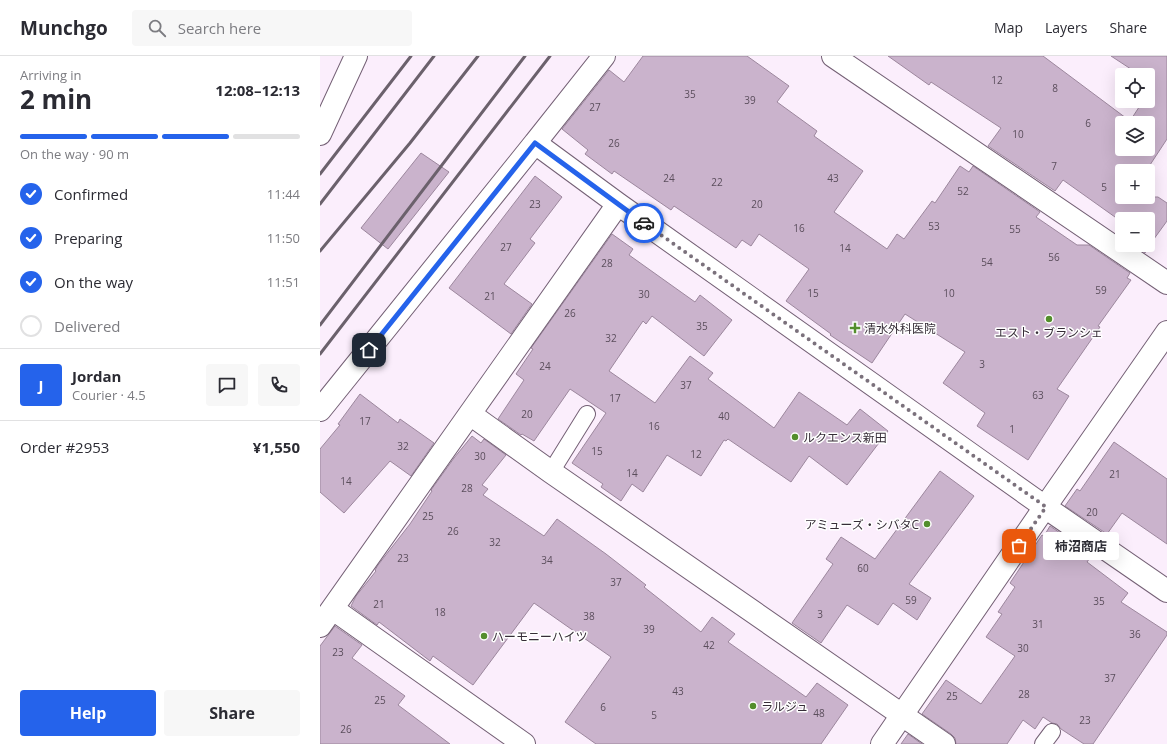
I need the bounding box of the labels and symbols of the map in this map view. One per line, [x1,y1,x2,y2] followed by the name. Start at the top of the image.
[991,73,1003,87] house number: 12
[1052,81,1058,95] house number: 8
[684,87,696,101] house number: 35
[744,93,756,107] house number: 39
[589,100,601,114] house number: 27
[1085,116,1091,130] house number: 6
[1012,127,1024,141] house number: 10
[608,136,620,150] house number: 26
[1051,159,1057,173] house number: 7
[663,171,675,185] house number: 24
[827,171,839,185] house number: 43
[711,175,723,189] house number: 22
[1101,180,1107,194] house number: 5
[957,184,969,198] house number: 52
[529,197,541,211] house number: 23
[751,197,763,211] house number: 20
[624,203,664,243] courier
[928,219,940,233] house number: 53
[793,221,805,235] house number: 16
[1009,222,1021,236] house number: 55
[500,240,512,254] house number: 27
[839,241,851,255] house number: 14
[1048,250,1060,264] house number: 56
[981,255,993,269] house number: 54
[601,256,613,270] house number: 28
[1095,283,1107,297] house number: 59
[807,286,819,300] house number: 15
[943,286,955,300] house number: 10
[638,287,650,301] house number: 30
[484,289,496,303] house number: 21
[564,306,576,320] house number: 26
[1044,314,1054,324] marker: エスト・ブランシェ
[696,319,708,333] house number: 35
[864,320,936,337] place label: 清水外科医院
[849,322,861,334] marker: 清水外科医院
[995,324,1103,341] place label: エスト・ブランシェ
[605,331,617,345] house number: 32
[352,333,386,367] pin
[979,357,985,371] house number: 3
[539,359,551,373] house number: 24
[680,378,692,392] house number: 37
[1032,388,1044,402] house number: 63
[609,391,621,405] house number: 17
[521,407,533,421] house number: 20
[718,409,730,423] house number: 40
[359,414,371,428] house number: 17
[648,419,660,433] house number: 16
[1009,422,1015,436] house number: 1
[803,429,887,446] place label: ルクエンス新田
[790,432,800,442] marker: ルクエンス新田
[397,439,409,453] house number: 32
[591,444,603,458] house number: 15
[690,447,702,461] house number: 12
[474,449,486,463] house number: 30
[626,466,638,480] house number: 14
[1109,467,1121,481] house number: 21
[340,474,352,488] house number: 14
[461,481,473,495] house number: 28
[1086,505,1098,519] house number: 20
[422,509,434,523] house number: 25
[805,516,919,533] place label: アミューズ・シバタC
[922,519,932,529] marker: アミューズ・シバタC
[447,524,459,538] house number: 26
[1002,529,1036,563] pin
[1043,532,1119,560] callout: 柿沼商店
[489,535,501,549] house number: 32
[397,551,409,565] house number: 23
[541,553,553,567] house number: 34
[857,561,869,575] house number: 60
[610,575,622,589] house number: 37
[905,593,917,607] house number: 59
[1093,594,1105,608] house number: 35
[373,597,385,611] house number: 21
[434,605,446,619] house number: 18
[817,607,823,621] house number: 3
[583,609,595,623] house number: 38
[1032,617,1044,631] house number: 31
[643,622,655,636] house number: 39
[1129,627,1141,641] house number: 36
[492,628,588,645] place label: ハーモニーハイツ
[479,631,489,641] marker: ハーモニーハイツ
[703,638,715,652] house number: 42
[1017,641,1029,655] house number: 30
[332,645,344,659] house number: 23
[1104,671,1116,685] house number: 37
[672,684,684,698] house number: 43
[1018,687,1030,701] house number: 28
[946,689,958,703] house number: 25
[374,693,386,707] house number: 25
[761,698,808,715] place label: ラルジュ
[600,700,606,714] house number: 6
[748,701,758,711] marker: ラルジュ
[813,706,825,720] house number: 48
[651,708,657,722] house number: 5
[1079,713,1091,727] house number: 23
[340,722,352,736] house number: 26

